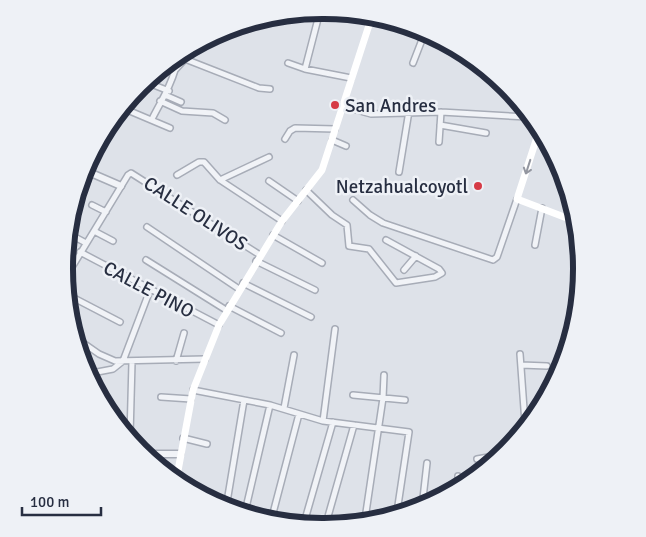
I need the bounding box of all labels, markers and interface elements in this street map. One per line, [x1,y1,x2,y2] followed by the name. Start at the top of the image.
[345,94,436,118] place label: San Andres
[329,99,341,111] marker: San Andres
[522,158,532,174] one-way arrow
[139,171,252,256] street label: CALLE OLIVOS
[336,175,468,199] place label: Netzahualcoyotl
[472,180,484,192] marker: Netzahualcoyotl
[99,256,198,324] street label: CALLE PINO
[22,484,101,516] scale bar
[30,493,70,511] text: 100 m

